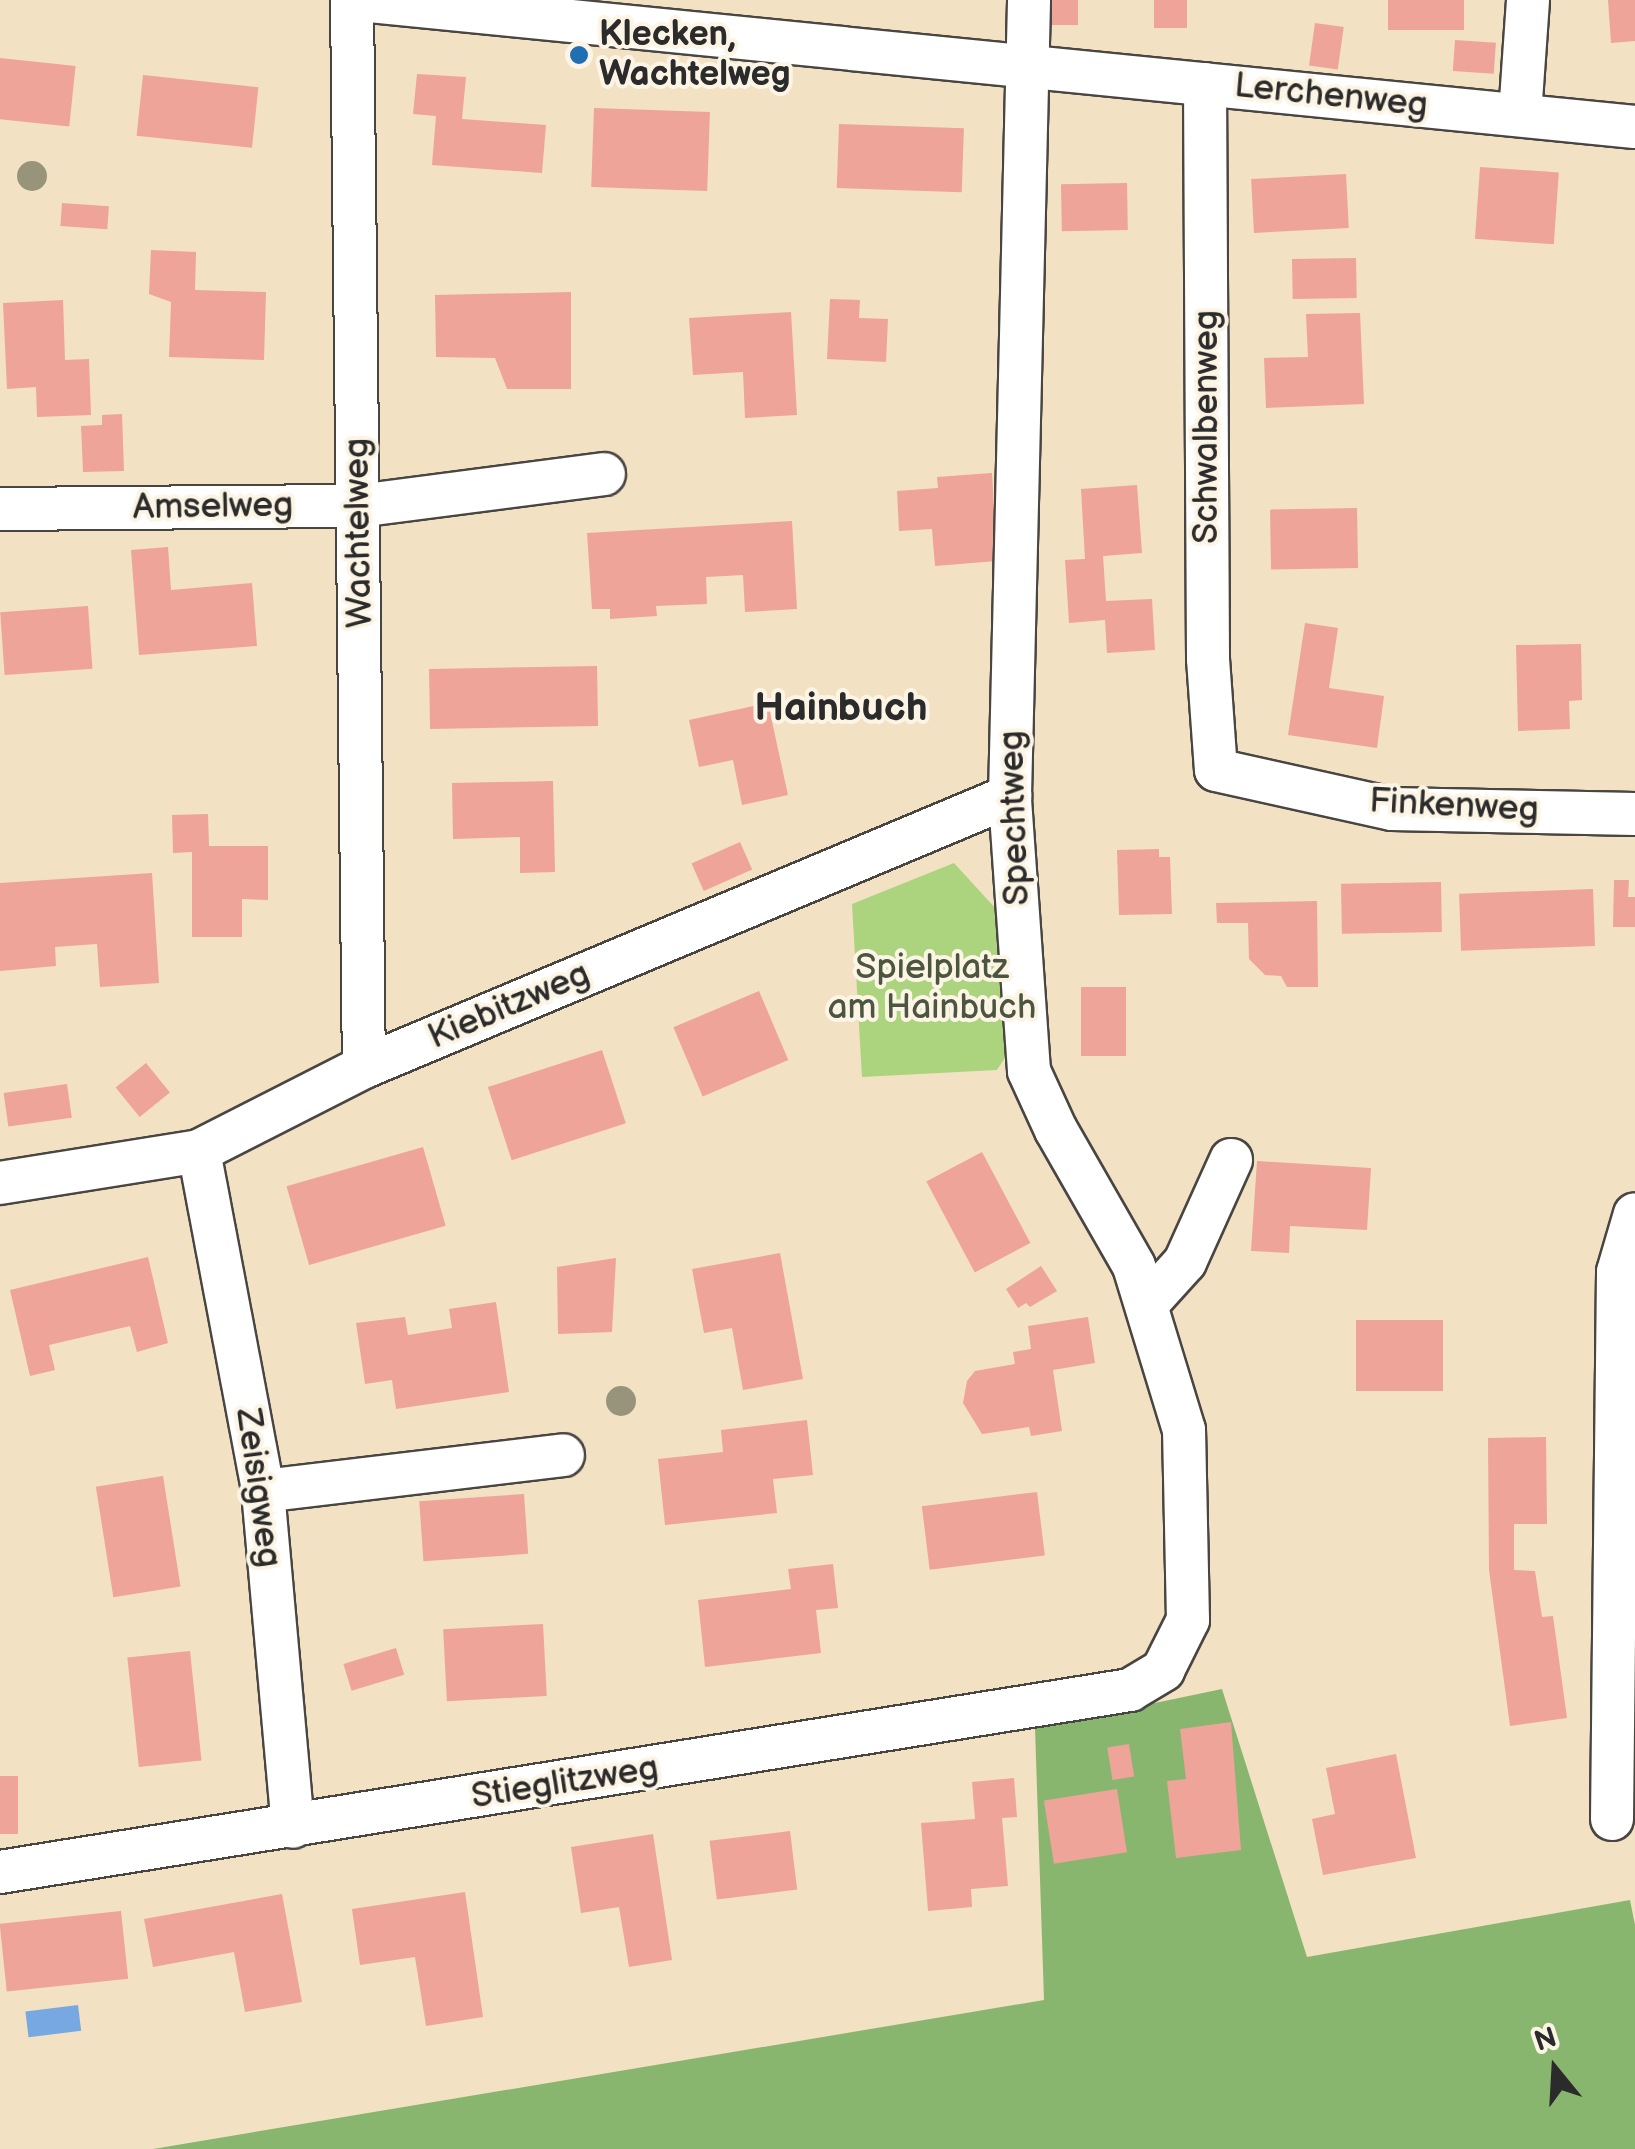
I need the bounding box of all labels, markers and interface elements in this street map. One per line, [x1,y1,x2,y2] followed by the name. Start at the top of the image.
[599,14,791,96] place label: Klecken, Wachtelweg
[568,44,590,66] marker: Klecken, Wachtelweg
[1232,65,1430,127] street label: Lerchenweg
[1186,310,1228,544] street label: Schwalbenweg
[336,438,382,628] street label: Wachtelweg
[132,485,294,529] street label: Amselweg
[754,684,928,732] district label: Hainbuch
[991,730,1039,906] street label: Spechtweg
[1368,781,1540,831] street label: Finkenweg
[828,947,1036,1029] park label: Spielplatz am Hainbuch
[422,953,596,1059] street label: Kiebitzweg
[226,1406,290,1570] street label: Zeisigweg
[469,1747,661,1819] street label: Stieglitzweg
[1505,2019,1605,2119] north arrow
[1530,2021,1561,2059] text: N

